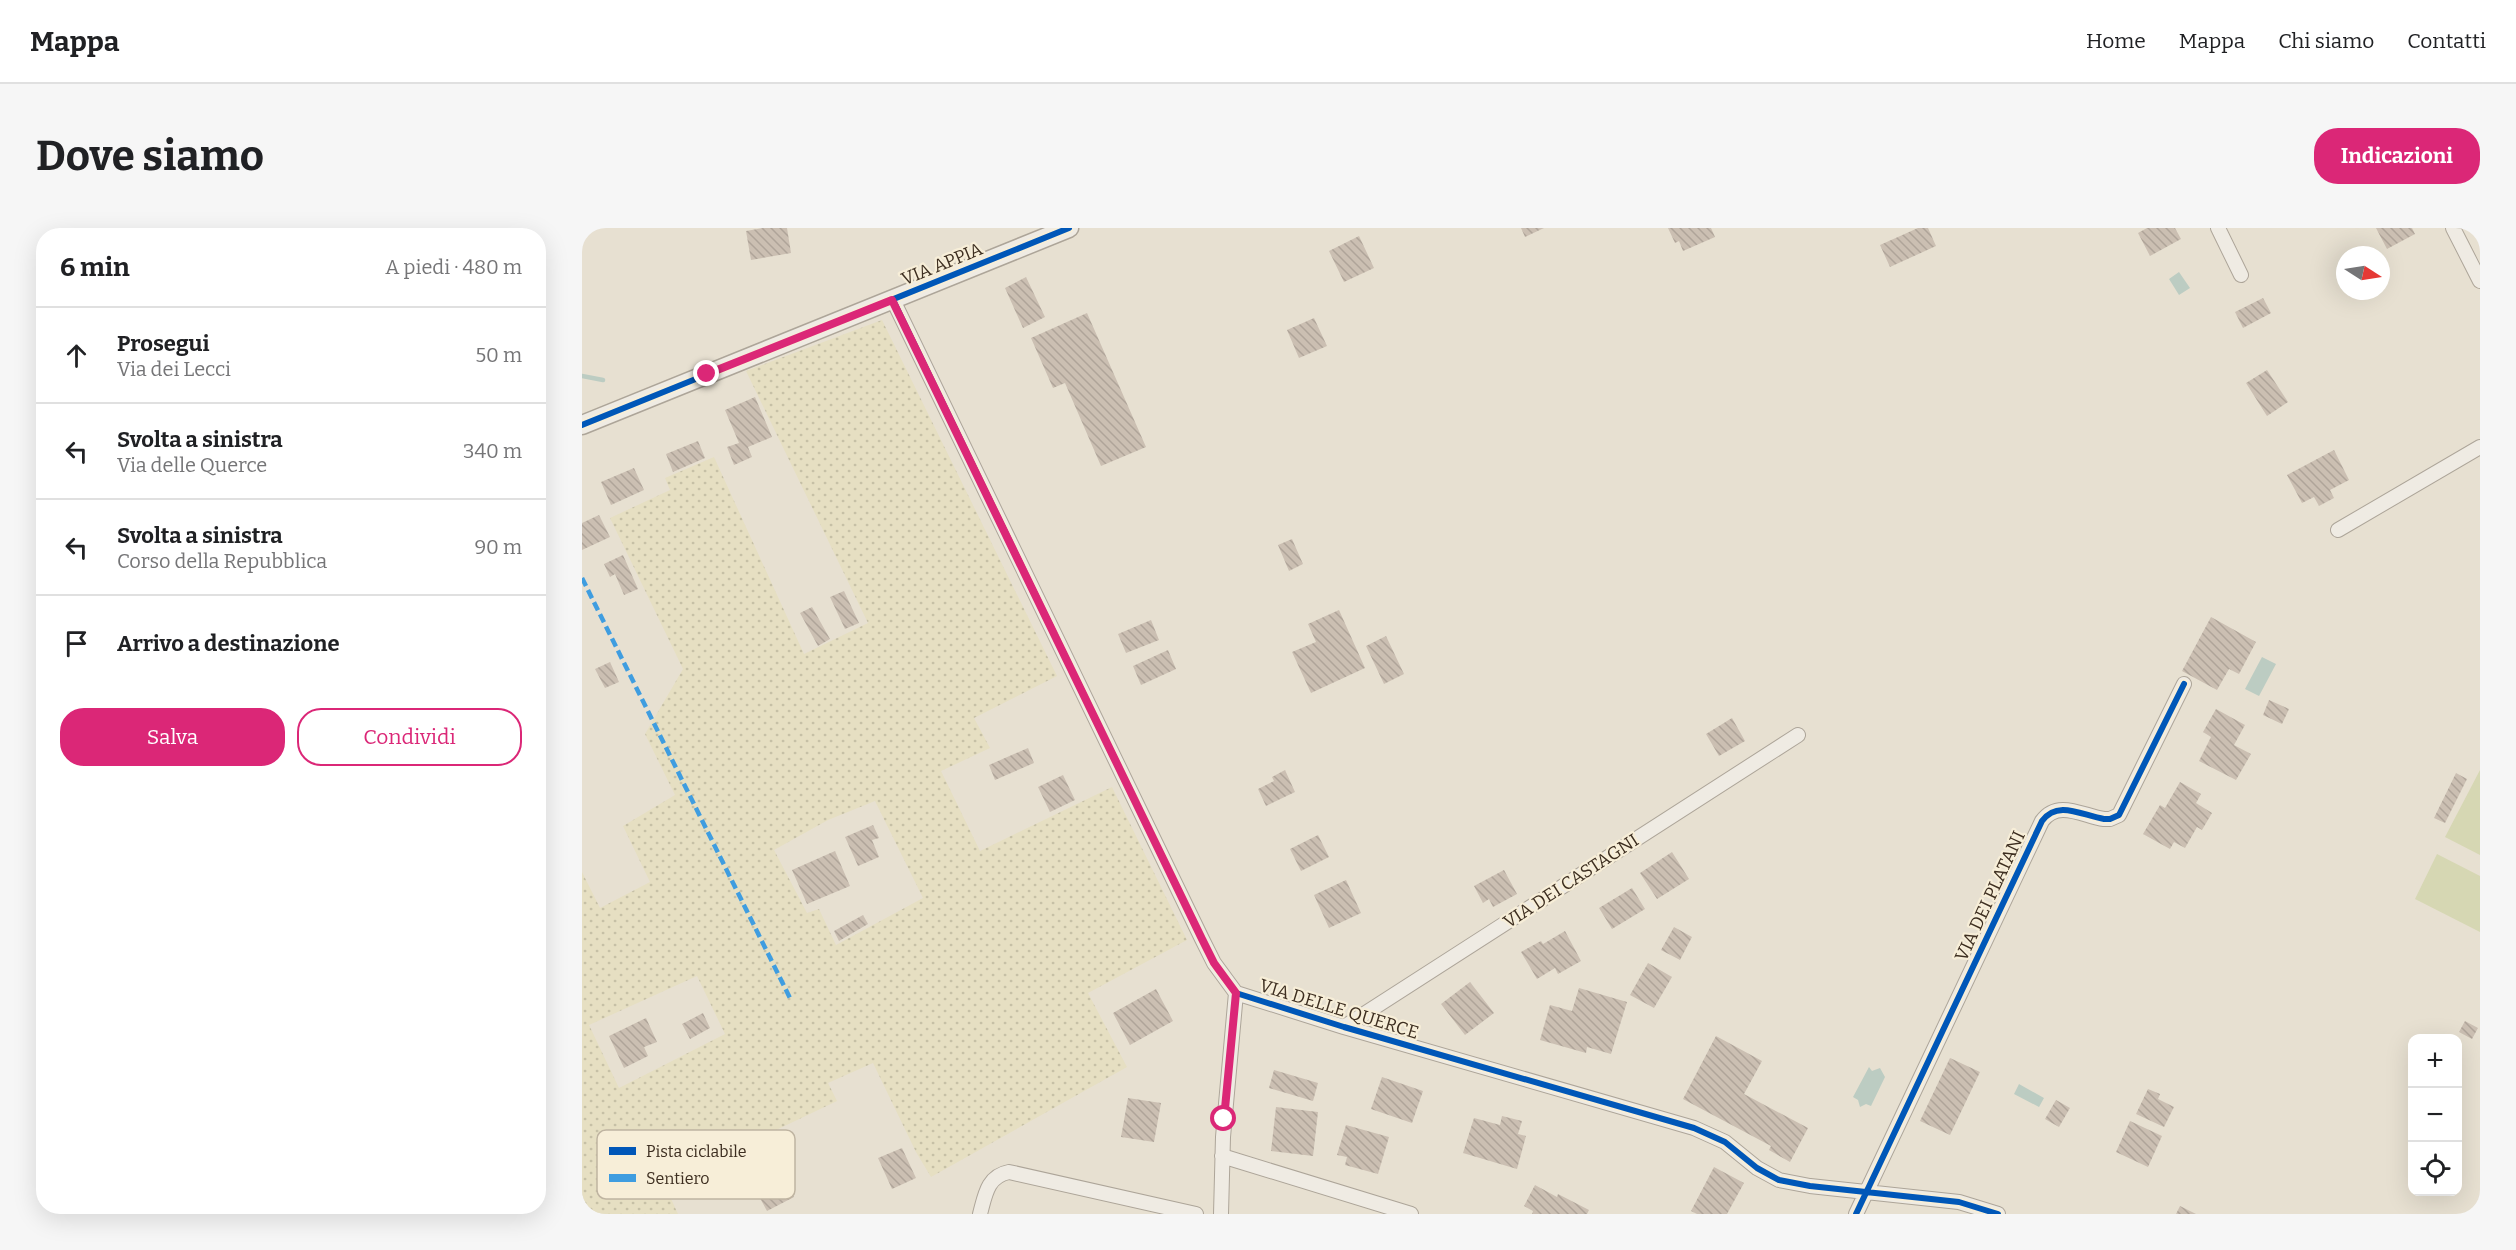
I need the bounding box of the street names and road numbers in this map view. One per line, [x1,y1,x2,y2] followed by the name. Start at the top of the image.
[898,238,986,290] street label: VIA APPIA
[1950,827,2030,965] street label: VIA DEI PLATANI
[1499,829,1643,933] street label: VIA DEI CASTAGNI
[1257,974,1421,1044] street label: VIA DELLE QUERCE

